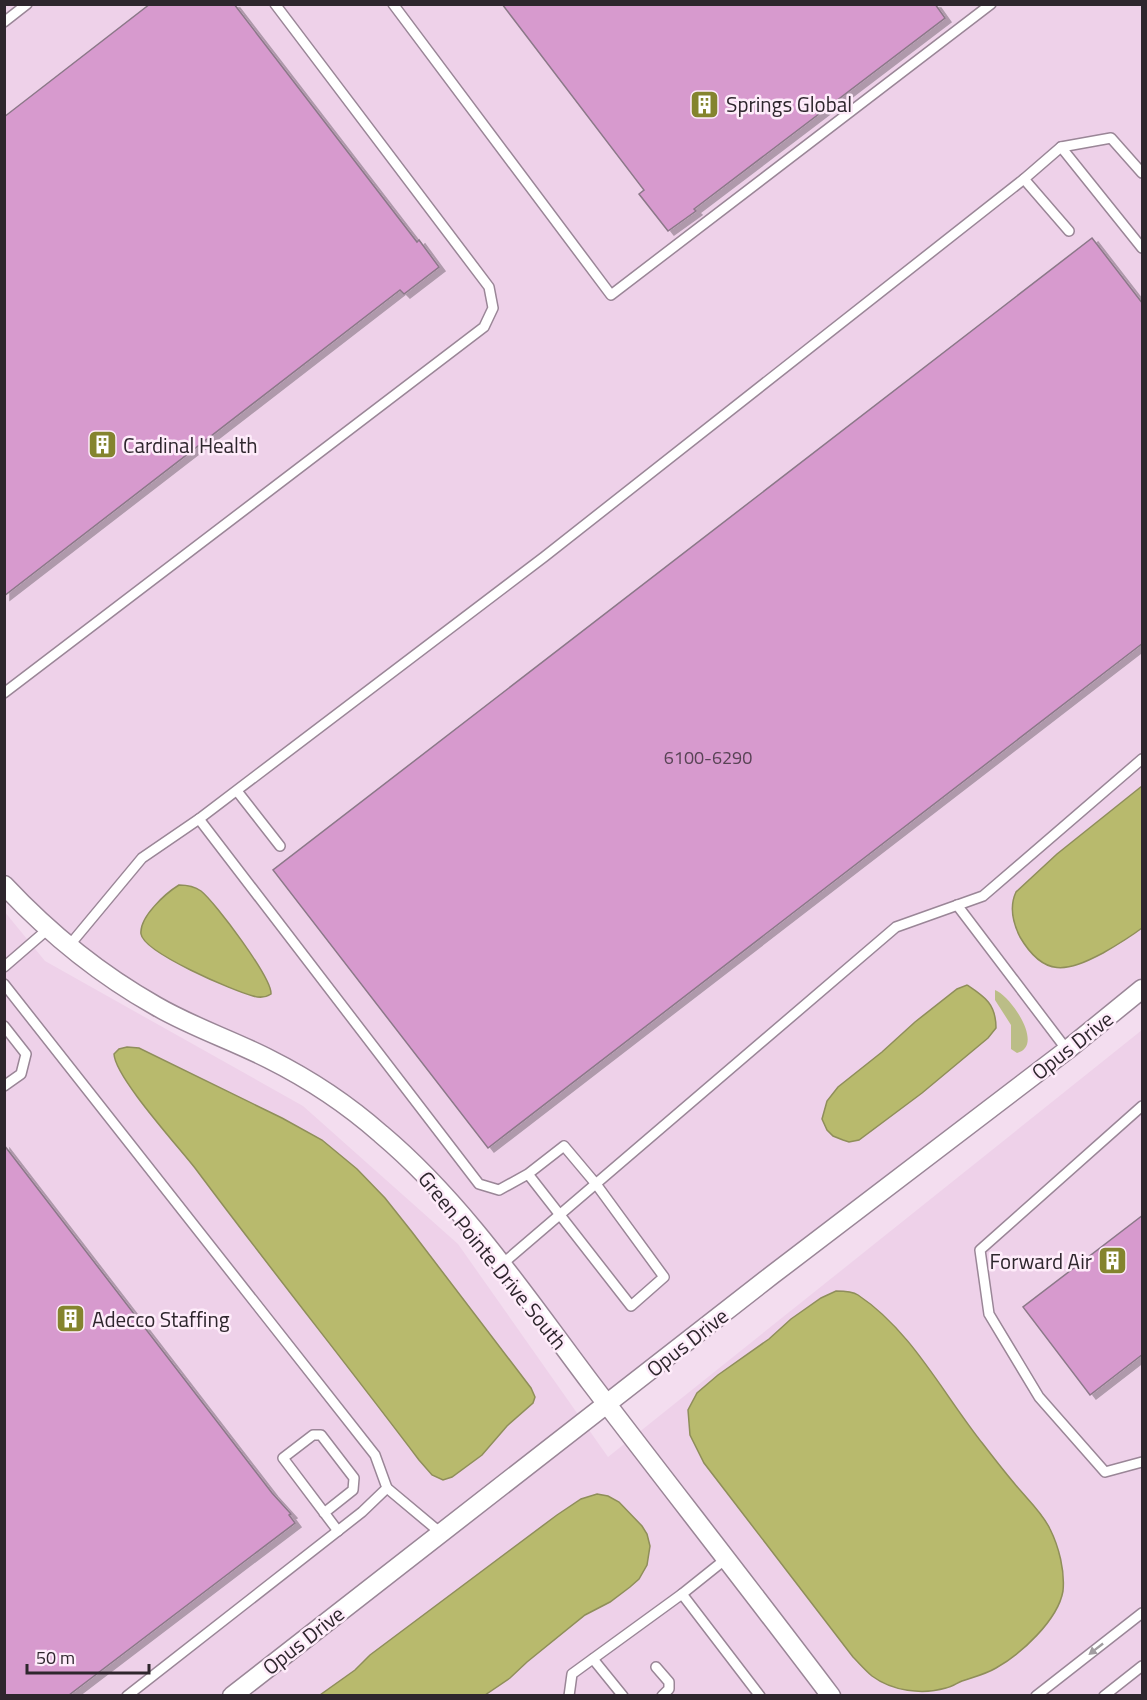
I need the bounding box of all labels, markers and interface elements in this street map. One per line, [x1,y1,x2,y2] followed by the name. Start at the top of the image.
[689,88,721,120] building icon: Springs Global
[726,88,852,120] place label: Springs Global
[86,429,118,461] building icon: Cardinal Health
[123,429,258,461] place label: Cardinal Health
[664,744,752,771] house number: 6100-6290
[1024,1003,1120,1087] street label: Opus Drive
[411,1164,575,1356] street label: Green Pointe Drive South
[989,1245,1092,1277] place label: Forward Air
[1097,1245,1129,1277] building icon: Forward Air
[639,1300,735,1384] street label: Opus Drive
[55,1303,87,1335] building icon: Adecco Staffing
[92,1303,230,1335] place label: Adecco Staffing
[255,1598,351,1682] street label: Opus Drive
[27,1637,148,1675] scale bar
[1088,1643,1104,1655] one-way arrow
[36,1644,75,1671] text: 50 m

